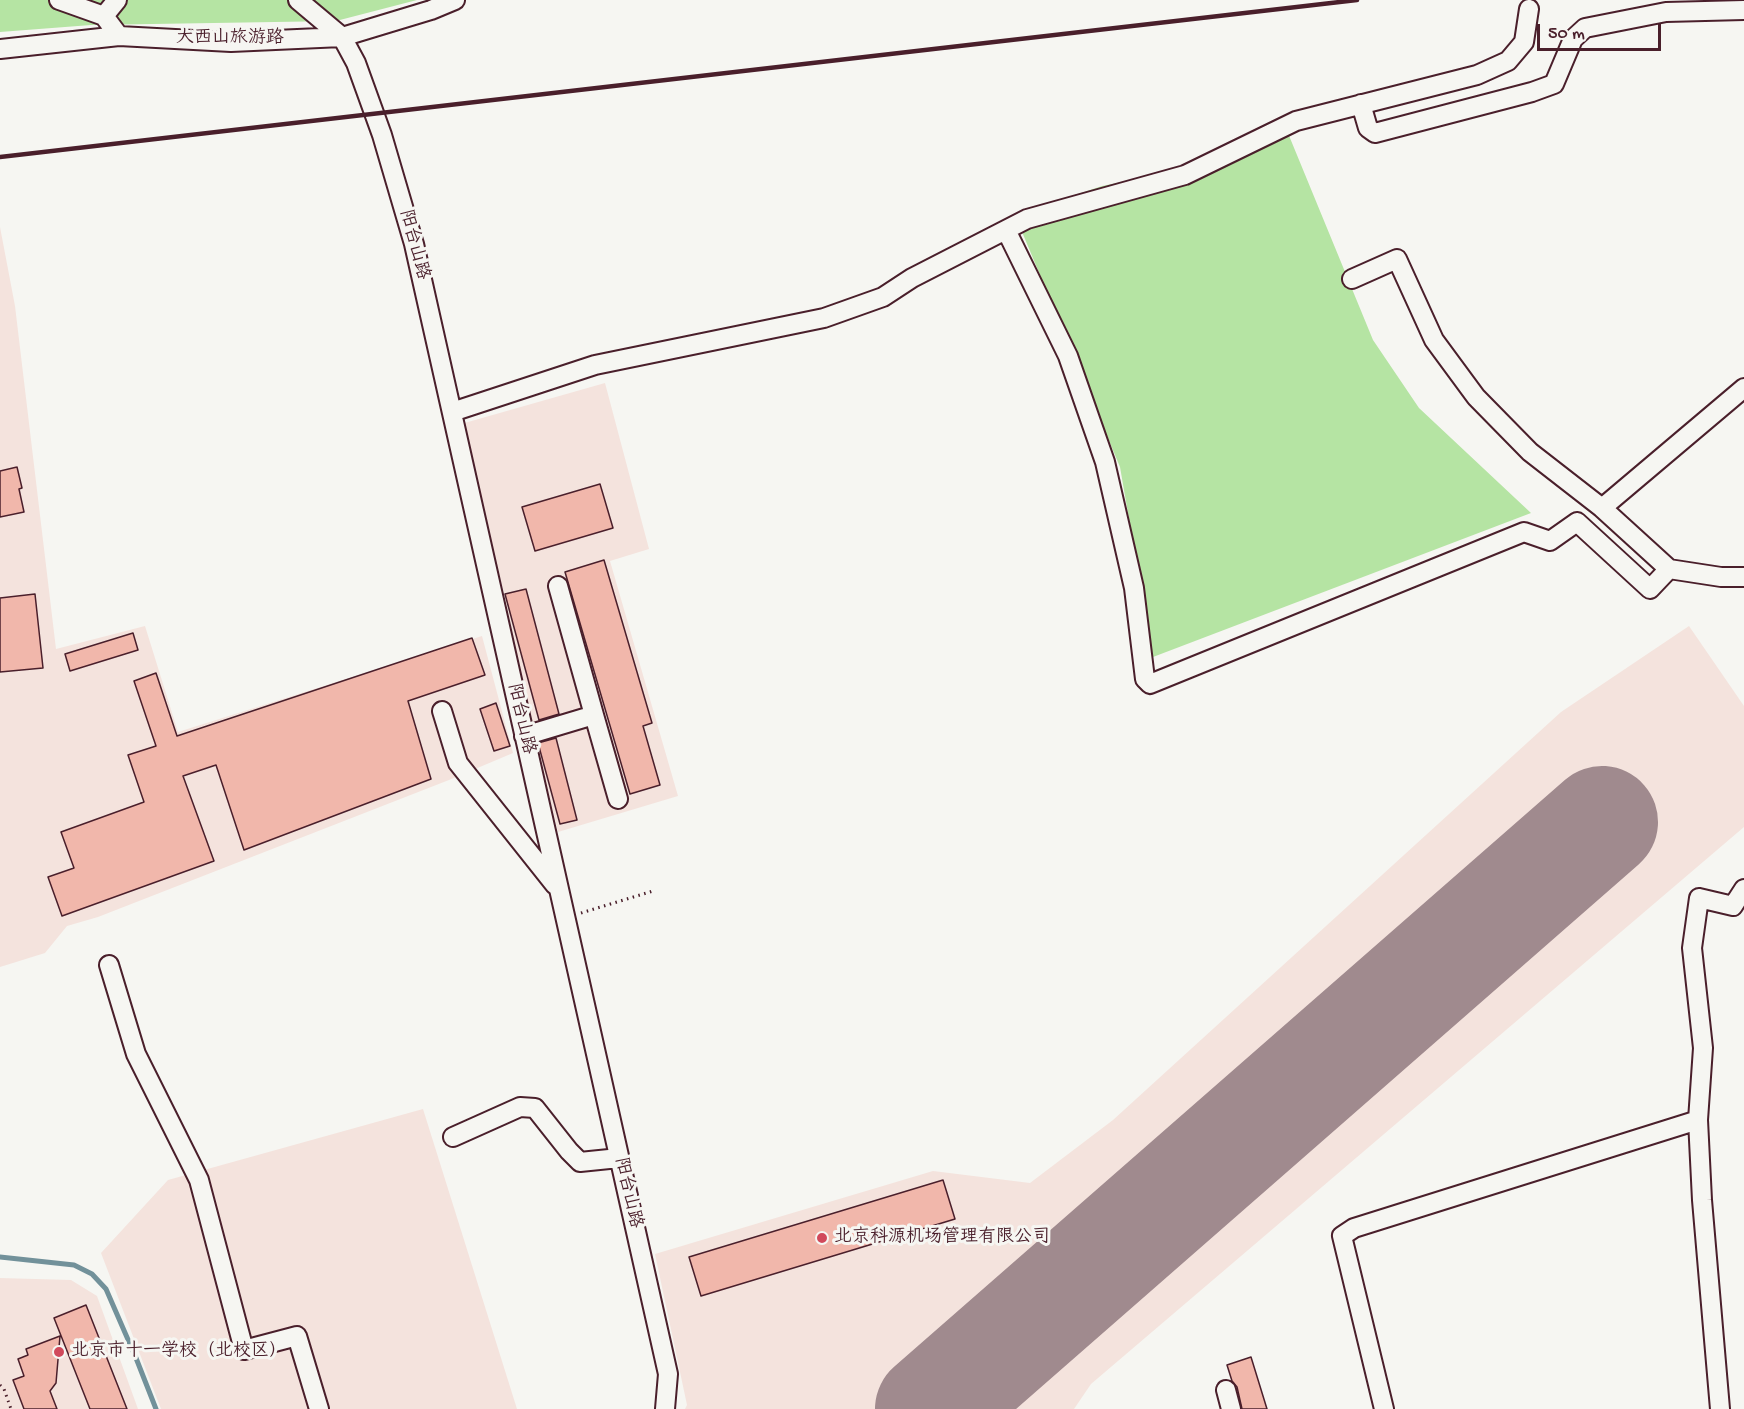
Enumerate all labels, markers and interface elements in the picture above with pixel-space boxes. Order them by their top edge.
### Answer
scale bar [1540,12,1664,50]
text: 50 m [1548,24,1585,45]
street label: 大西山旅游路 [176,28,284,50]
street label: 阳台山路 [393,207,433,283]
street label: 阳台山路 [501,681,539,757]
street label: 阳台山路 [608,1155,646,1231]
place label: 北京科源机场管理有限公司 [834,1227,1050,1249]
marker: 北京科源机场管理有限公司 [815,1231,829,1245]
place label: 北京市十一学校（北校区） [71,1341,287,1363]
marker: 北京市十一学校（北校区） [52,1345,66,1359]

